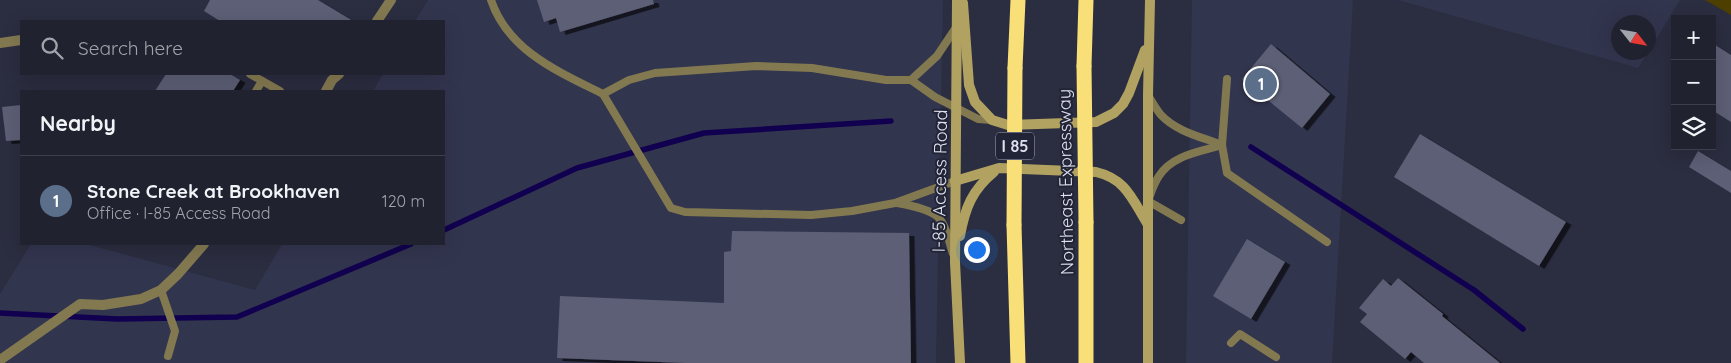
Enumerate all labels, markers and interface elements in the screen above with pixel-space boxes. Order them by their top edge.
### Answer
north arrow [1611,15,1656,60]
map controls [1671,15,1716,150]
button: + [1671,15,1716,60]
search box [20,20,445,75]
icon: search [38,34,66,62]
text: Search here [78,36,183,60]
button: − [1671,60,1716,105]
pin: 1 [1245,65,1277,103]
street label: Northeast Expressway [1052,89,1079,275]
button: layers [1671,105,1716,150]
street label: I-85 Access Road [927,109,952,253]
text: Nearby [40,110,116,136]
road number: I 85 [996,132,1034,160]
text: Stone Creek at Brookhaven [87,179,340,203]
text: 1 [53,191,59,211]
text: 120 m [382,191,425,211]
text: Office · I-85 Access Road [87,203,270,223]
your location [964,237,990,263]

